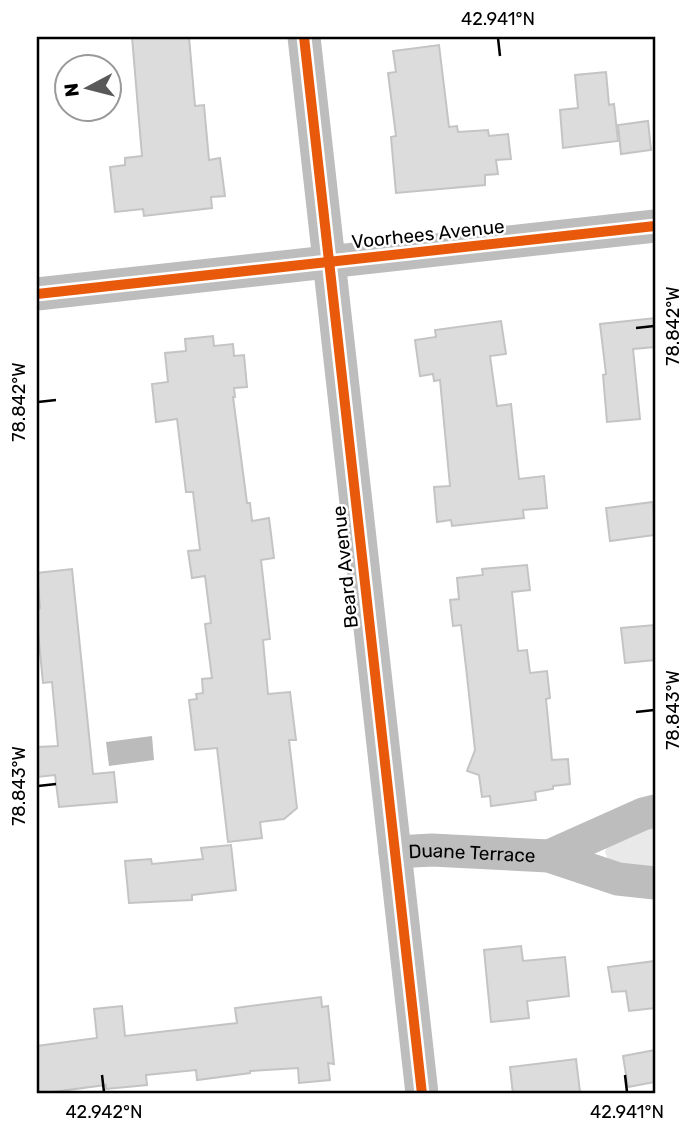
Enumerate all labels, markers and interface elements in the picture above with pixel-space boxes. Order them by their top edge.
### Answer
text: 42.941°N [461,8,535,30]
north arrow [52,52,122,122]
text: N [59,82,84,98]
street label: Voorhees Avenue [350,215,506,253]
text: 78.842°W [662,286,684,366]
text: 78.842°W [8,362,30,442]
street label: Beard Avenue [327,505,363,629]
text: 78.843°W [662,670,684,750]
text: 78.843°W [8,746,30,826]
street label: Duane Terrace [408,838,536,867]
text: 42.942°N [65,1101,143,1123]
text: 42.941°N [590,1101,664,1123]

